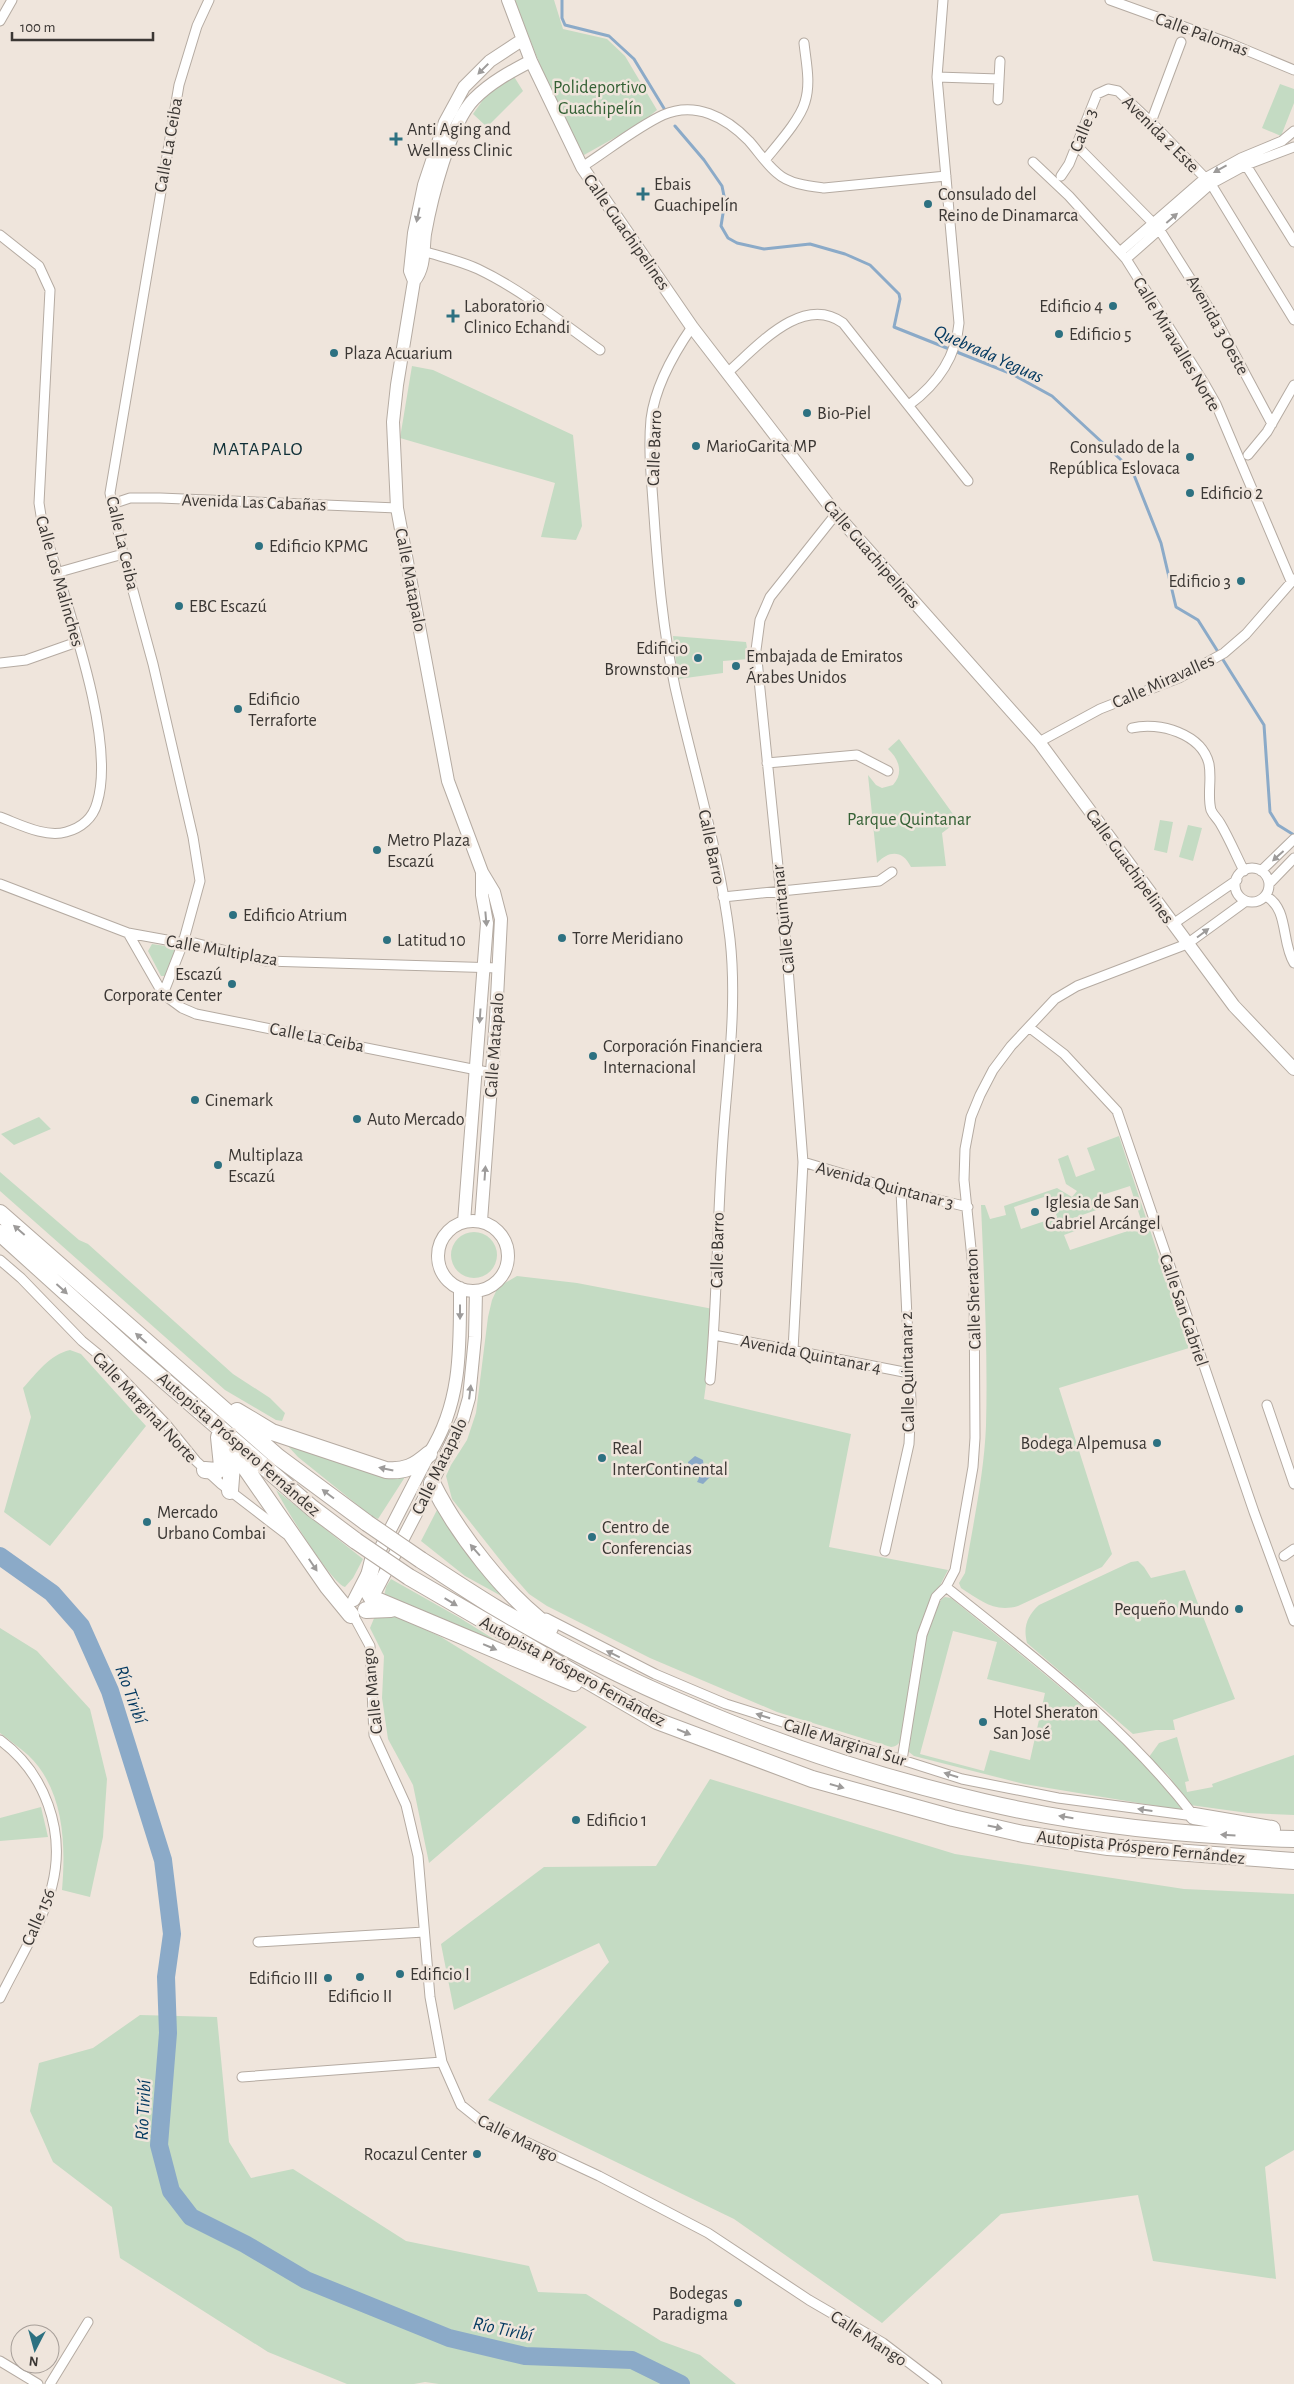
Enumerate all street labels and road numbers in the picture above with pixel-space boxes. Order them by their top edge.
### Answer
street label: Calle Palomas [1153,10,1251,60]
street label: Avenida 2 Este [1118,93,1202,177]
street label: Calle La Ceiba [152,96,186,194]
street label: Calle 3 [1067,106,1101,155]
street label: Calle Guachipelines [580,171,673,294]
street label: Avenida 3 Oeste [1182,273,1252,378]
street label: Calle Miravalles Norte [1129,274,1223,415]
street label: Calle Barro [645,410,665,486]
street label: Avenida Las Cabañas [181,491,327,515]
street label: Calle La Ceiba [102,495,142,592]
street label: Calle Guachipelines [820,497,923,612]
street label: Calle Los Malinches [32,514,86,649]
street label: Calle Matapalo [391,527,429,634]
street label: Calle Miravalles [1110,651,1217,712]
street label: Calle Guachipelines [1082,806,1177,927]
street label: Calle Barro [694,808,728,886]
street label: Calle Quintanar [769,863,799,974]
street label: Calle Multiplaza [165,932,279,970]
street label: Calle Matapalo [482,992,508,1098]
street label: Calle La Ceiba [268,1020,366,1056]
street label: Avenida Quintanar 3 [814,1159,956,1213]
street label: Calle Barro [708,1212,728,1288]
street label: Calle Sheraton [963,1248,985,1350]
street label: Calle San Gabriel [1155,1252,1211,1369]
street label: Calle Quintanar 2 [898,1312,918,1432]
street label: Avenida Quintanar 4 [739,1332,883,1378]
street label: Calle Marginal Norte [89,1349,200,1467]
street label: Autopista Próspero Fernández [153,1369,323,1520]
street label: Calle Matapalo [409,1415,471,1518]
street label: Autopista Próspero Fernández [477,1613,668,1730]
street label: Calle Mango [359,1647,386,1735]
street label: Calle Marginal Sur [781,1716,908,1770]
street label: Autopista Próspero Fernández [1036,1828,1246,1868]
street label: Calle 156 [19,1886,59,1949]
street label: Calle Mango [475,2112,561,2166]
street label: Calle Mango [827,2308,910,2370]

